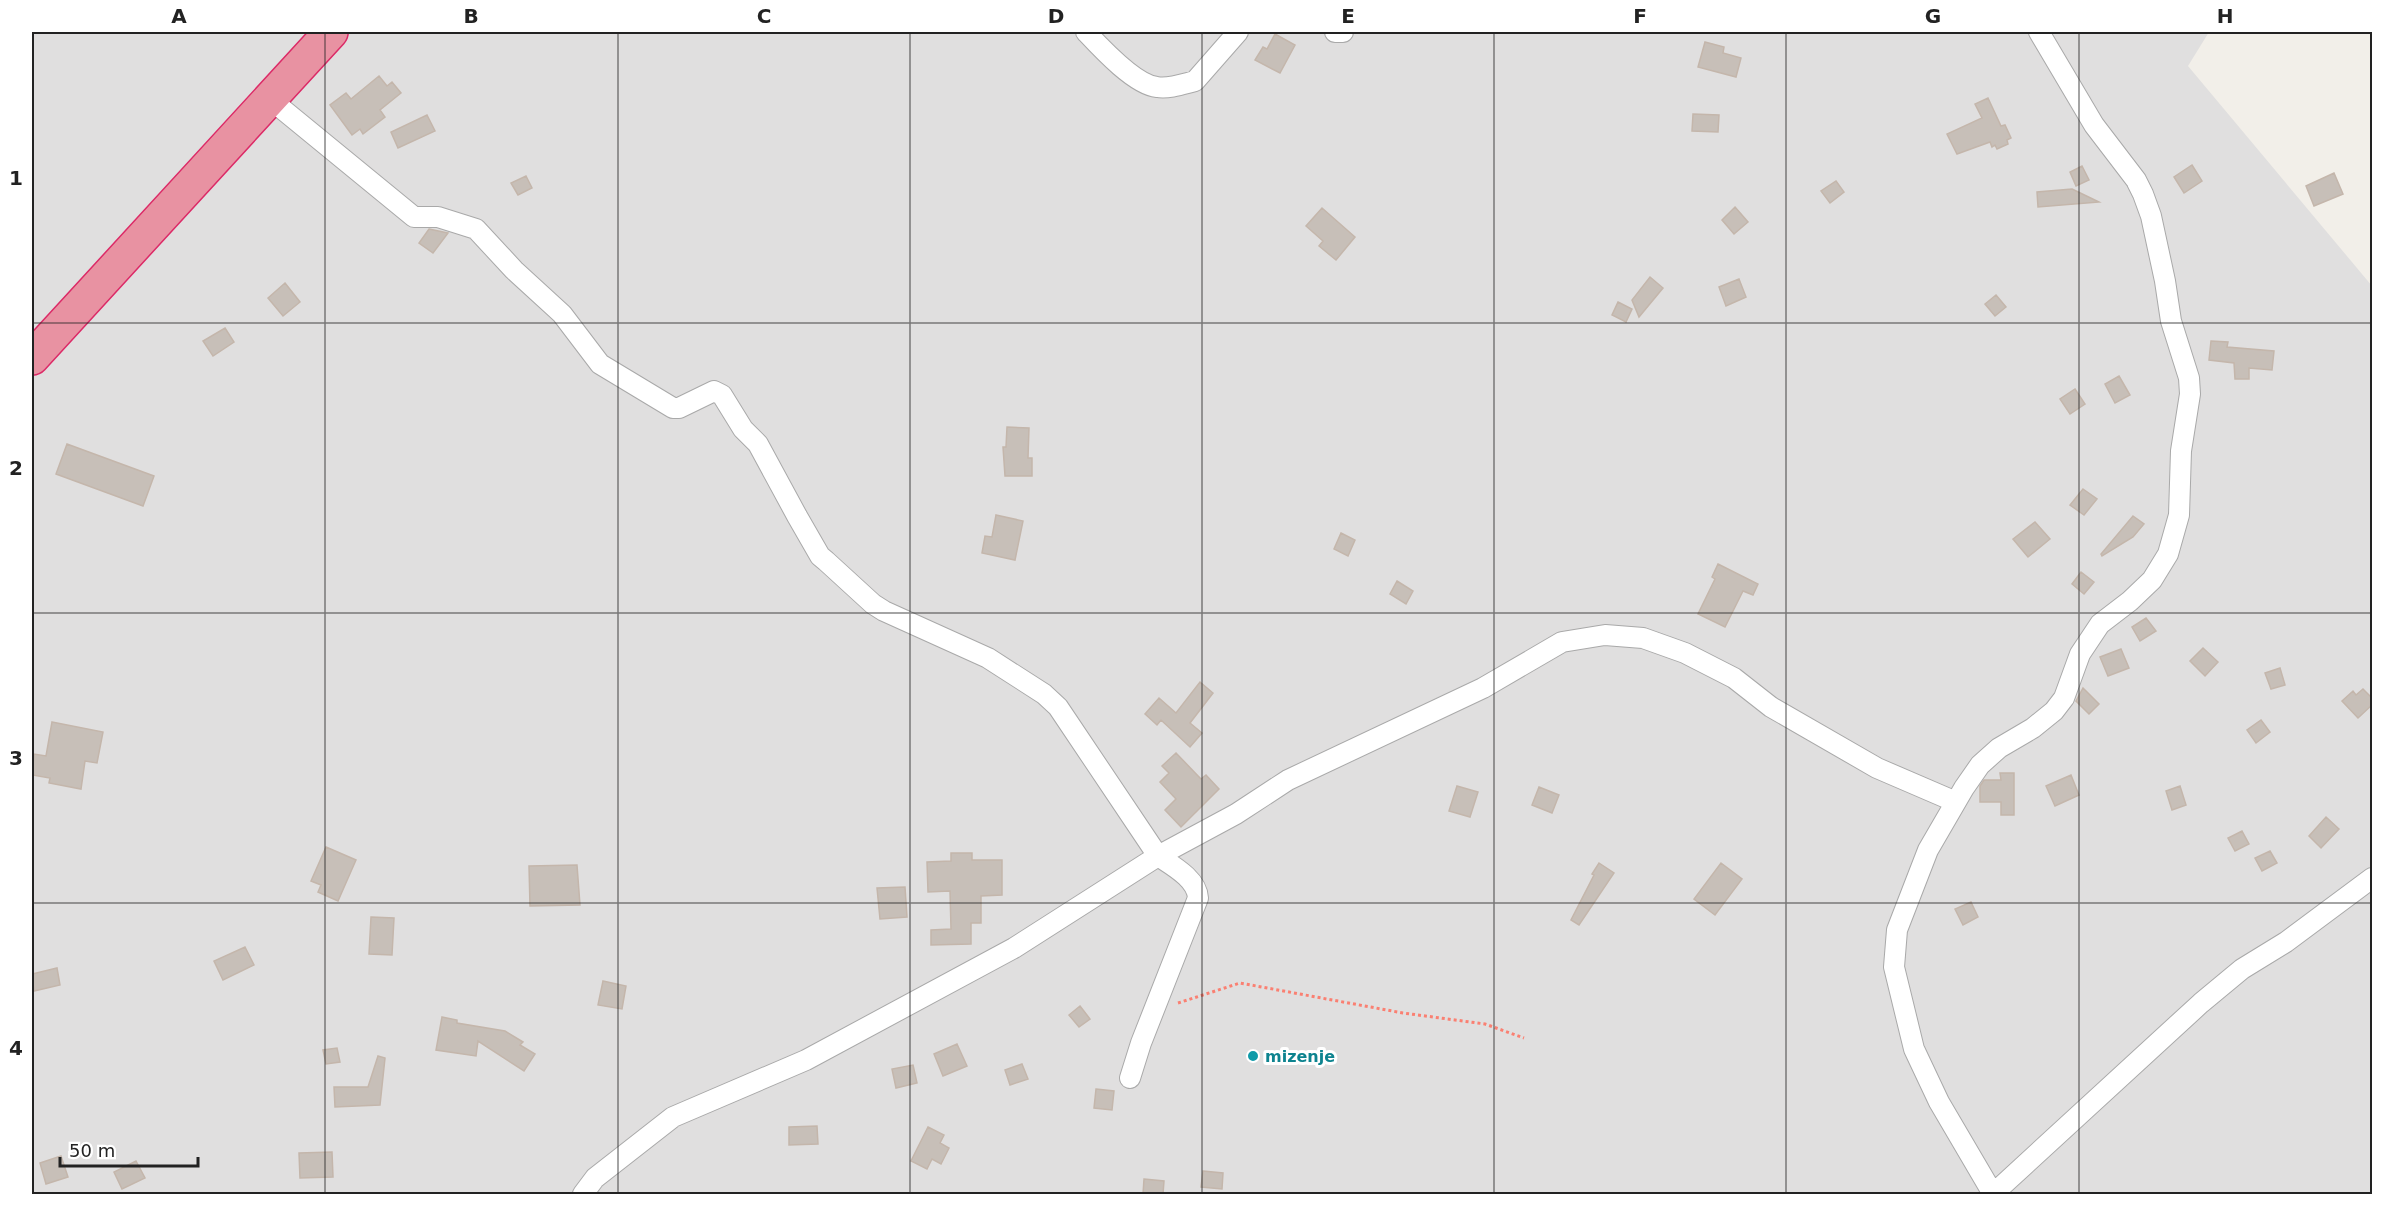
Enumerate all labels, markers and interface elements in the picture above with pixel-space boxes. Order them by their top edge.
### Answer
text: A [171,4,187,28]
text: B [463,4,479,28]
text: C [757,4,771,28]
text: D [1048,4,1064,28]
text: E [1341,4,1355,28]
text: F [1633,4,1647,28]
text: G [1925,4,1941,28]
text: H [2217,4,2233,28]
text: 1 [9,166,23,190]
text: 2 [9,456,23,480]
text: 3 [9,746,23,770]
text: 4 [9,1036,23,1060]
place label: mizenje [1265,1047,1335,1066]
marker: mizenje [1246,1049,1260,1063]
scale bar [60,1130,198,1168]
text: 50 m [69,1140,115,1161]

